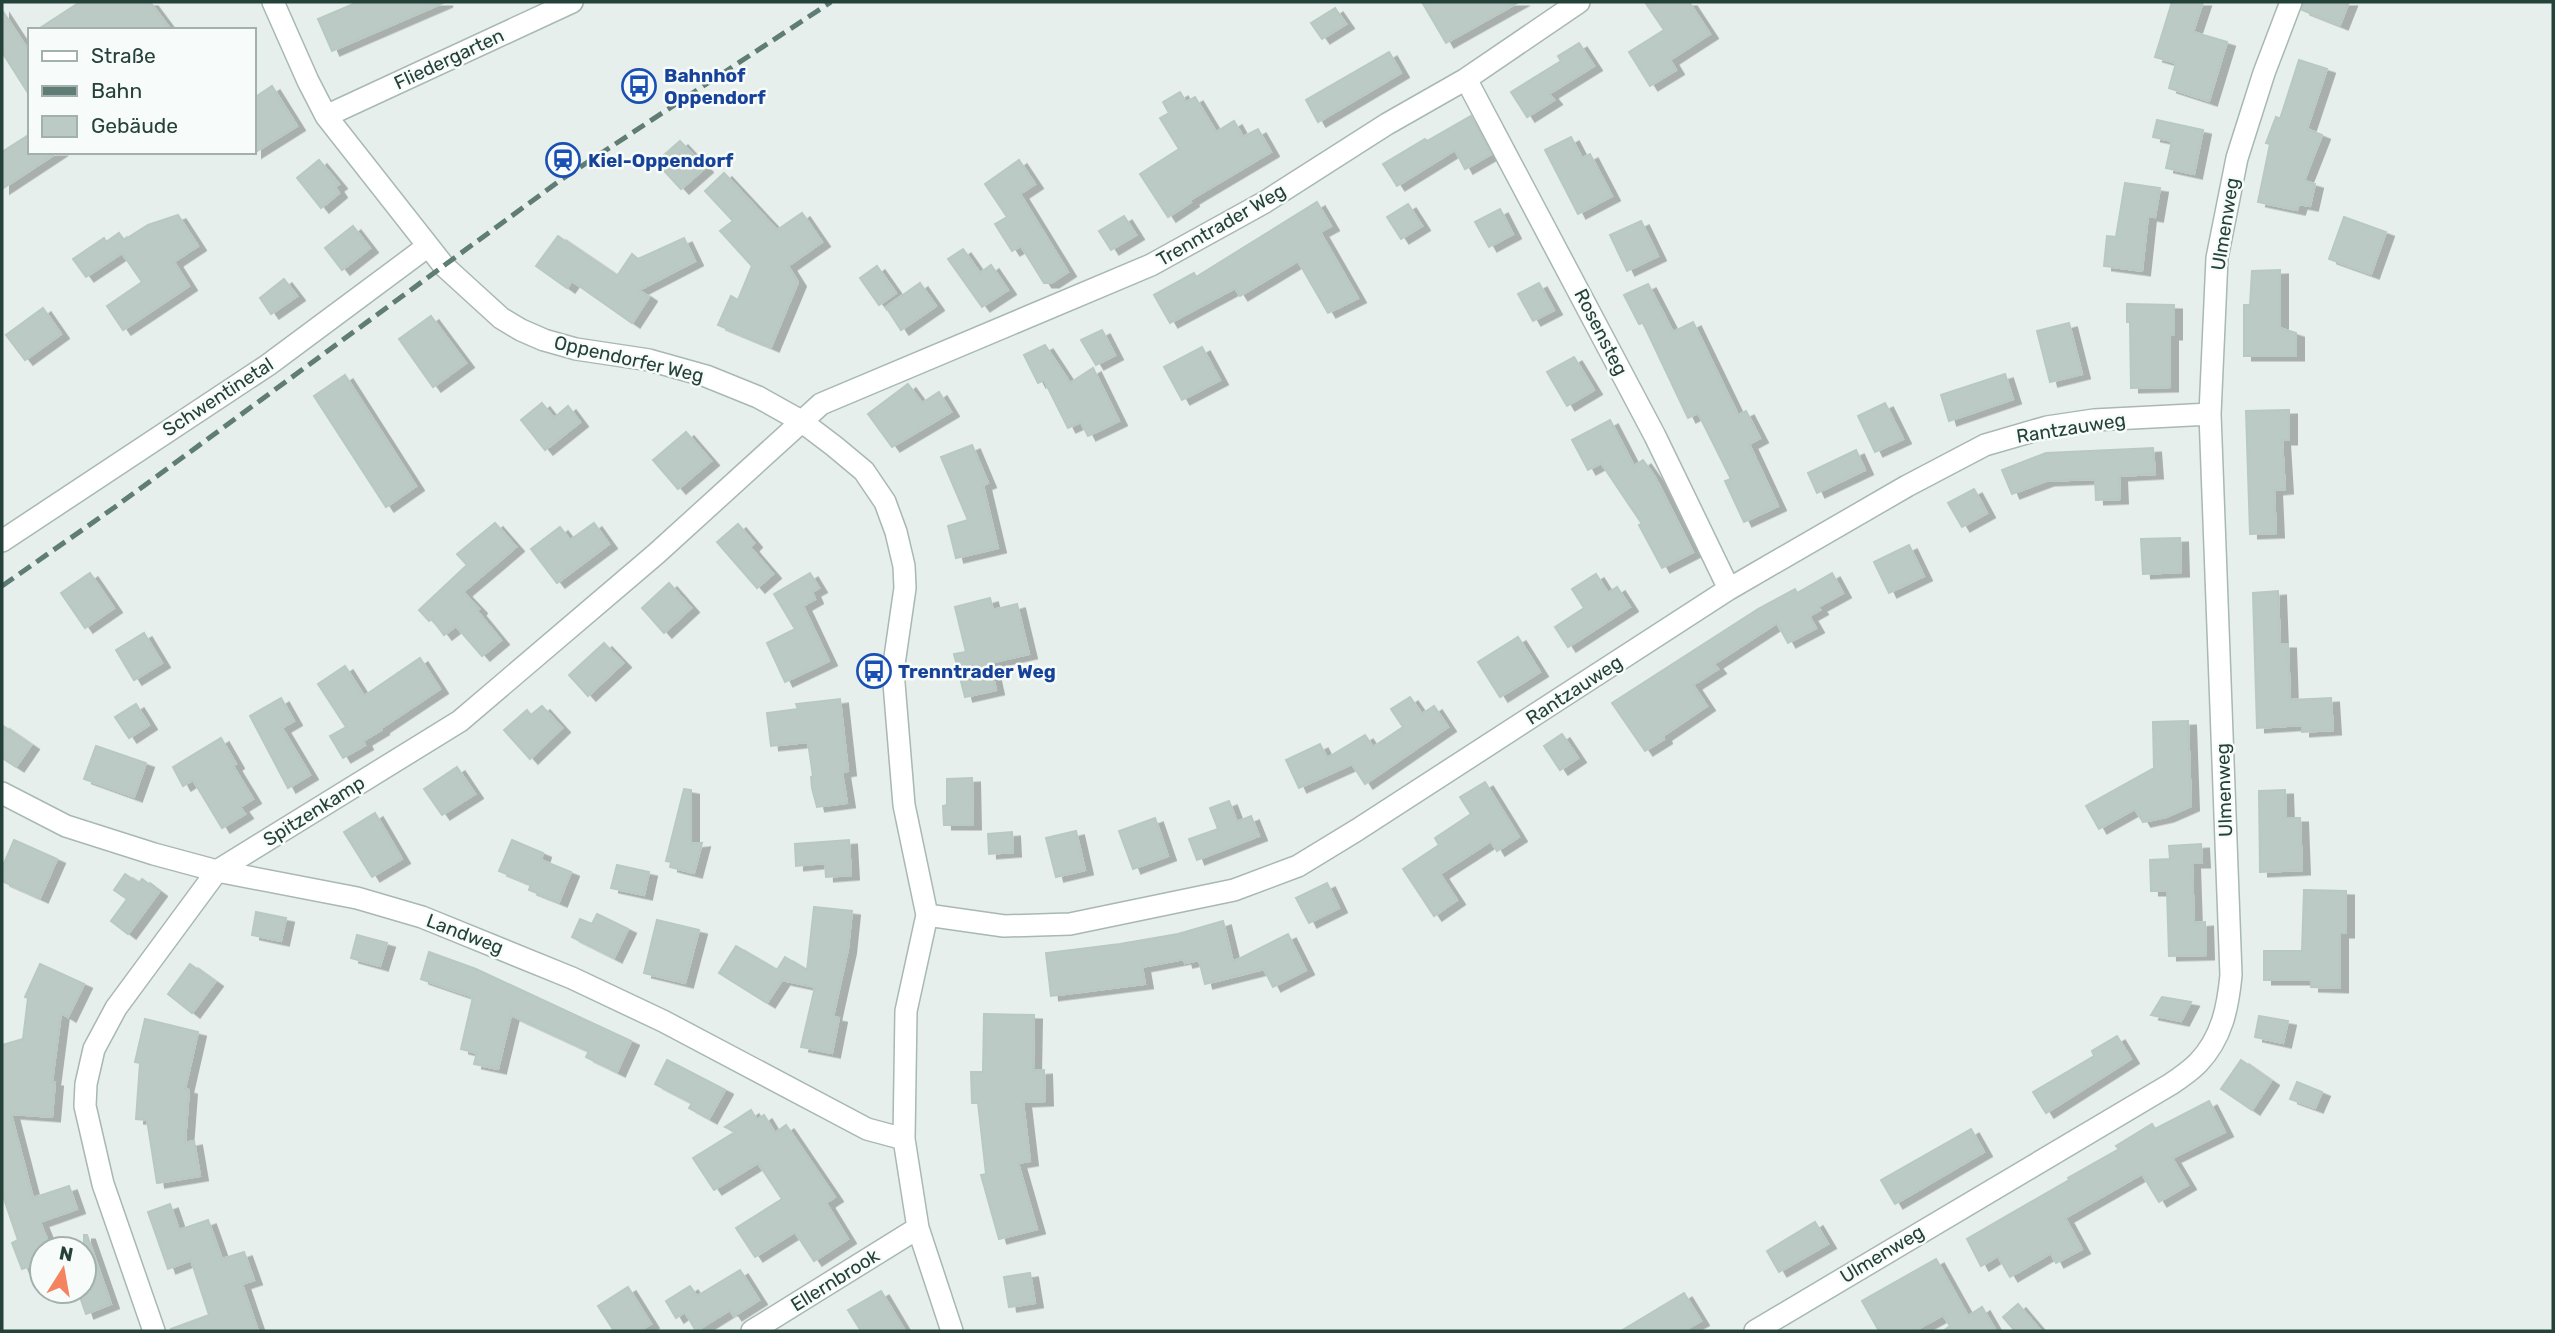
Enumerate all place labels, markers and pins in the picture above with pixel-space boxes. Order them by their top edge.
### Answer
place label: Bahnhof Oppendorf [664,64,766,109]
bus stop icon: Bahnhof Oppendorf [620,67,658,105]
station icon: Kiel-Oppendorf [544,141,582,179]
place label: Kiel-Oppendorf [588,149,734,172]
bus stop icon: Trenntrader Weg [855,652,893,690]
place label: Trenntrader Weg [898,660,1056,683]

